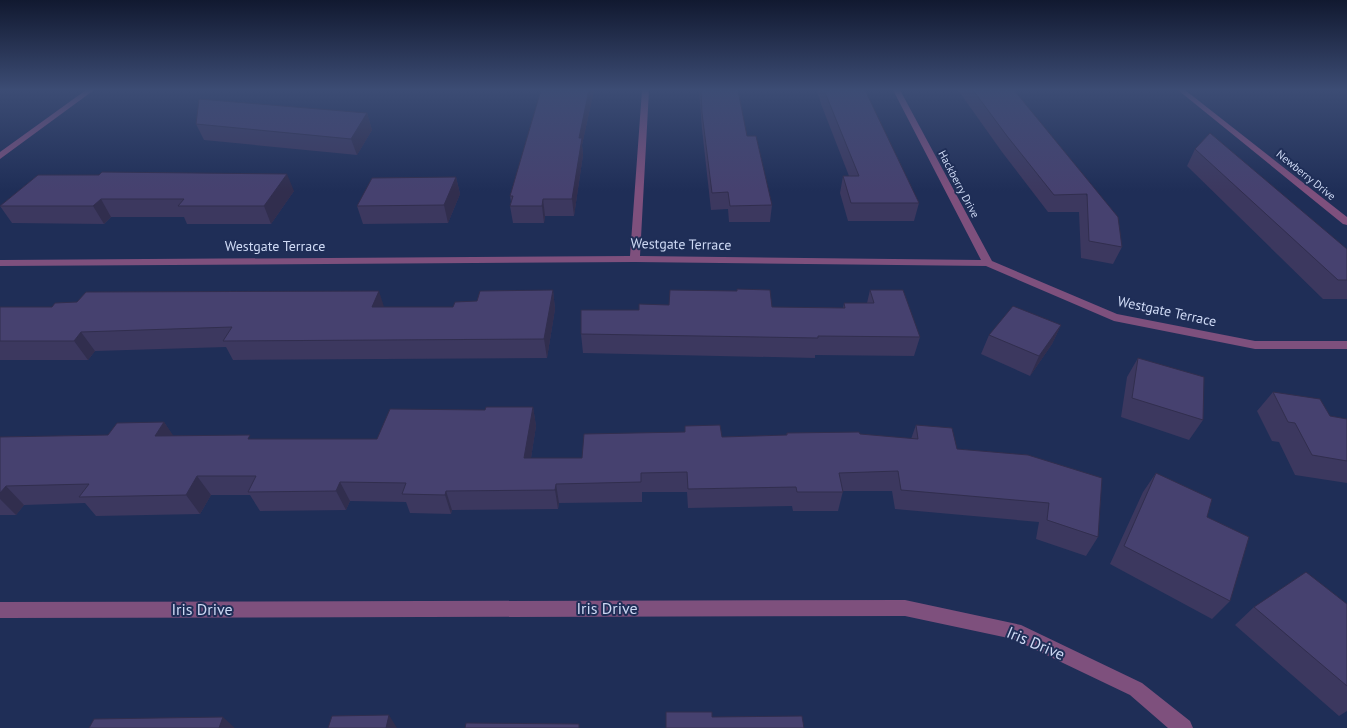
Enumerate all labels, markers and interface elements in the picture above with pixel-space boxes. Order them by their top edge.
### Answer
street label: Newberry Drive [1274,147,1339,203]
street label: Hackberry Drive [935,148,983,220]
street label: Westgate Terrace [630,234,732,254]
street label: Westgate Terrace [225,237,325,255]
street label: Westgate Terrace [1116,292,1218,330]
street label: Iris Drive [576,598,638,618]
street label: Iris Drive [171,599,233,619]
street label: Iris Drive [1004,622,1068,664]

